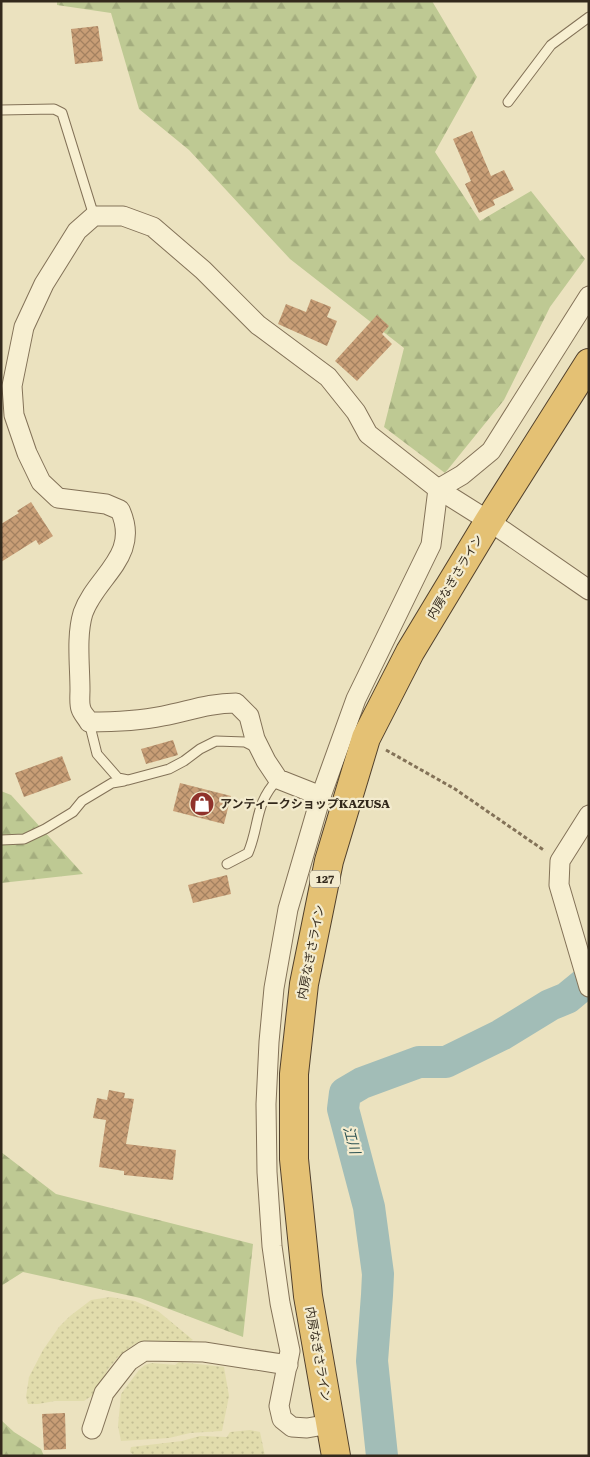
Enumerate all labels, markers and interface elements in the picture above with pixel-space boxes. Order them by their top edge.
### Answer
street label: 内房なぎさライン [424,532,486,622]
shop icon: アンティークショップKAZUSA [189,791,215,817]
place label: アンティークショップKAZUSA [220,797,390,811]
road number: 127 [310,871,340,888]
street label: 内房なぎさライン [295,904,327,1000]
water label: 江川 [341,1124,364,1158]
street label: 内房なぎさライン [303,1306,333,1402]

